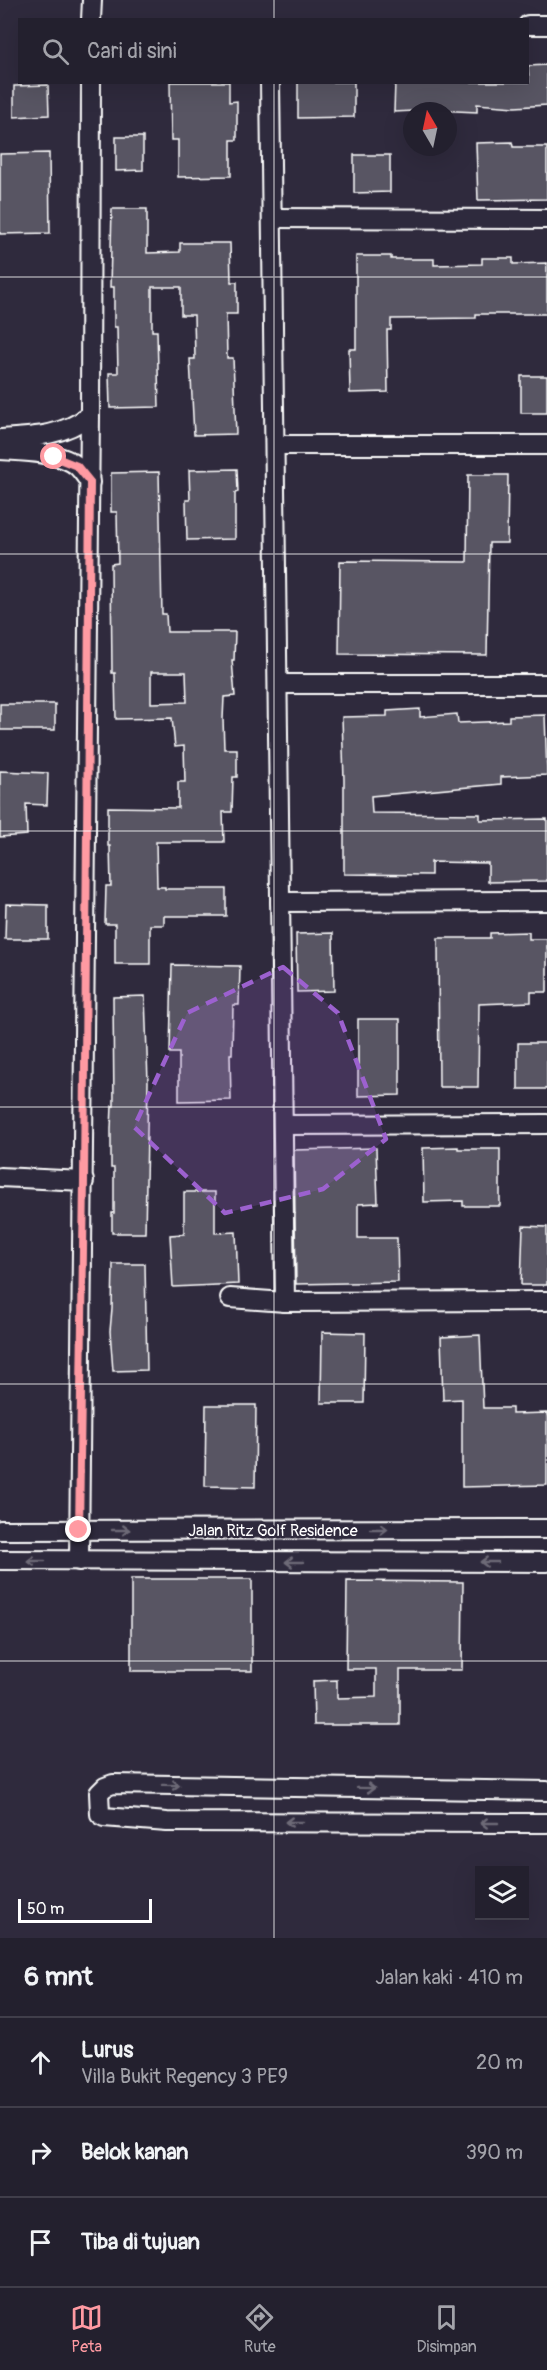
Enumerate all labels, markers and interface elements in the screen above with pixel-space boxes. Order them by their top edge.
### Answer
search box [18,18,529,84]
icon: search [39,35,72,68]
text: Cari di sini [87,37,177,65]
north arrow [403,102,457,156]
route start [40,443,66,469]
route end [65,1516,91,1542]
street label: Jalan Ritz Golf Residence [188,1521,358,1541]
one-way arrow [369,1523,389,1535]
one-way arrow [111,1524,131,1536]
one-way arrow [26,1555,46,1567]
one-way arrow [284,1556,304,1568]
one-way arrow [479,1556,499,1568]
one-way arrow [161,1779,181,1791]
one-way arrow [356,1782,376,1794]
one-way arrow [284,1816,304,1828]
one-way arrow [479,1817,499,1829]
map controls [475,1866,529,1920]
button: layers [475,1866,529,1920]
scale bar [18,1896,152,1924]
text: 50 m [27,1899,64,1919]
text: 6 mnt [24,1961,93,1993]
text: Jalan kaki · 410 m [375,1965,523,1990]
text: Lurus [81,2036,133,2064]
icon: ahead [24,2046,57,2079]
text: 20 m [476,2050,523,2075]
text: Villa Bukit Regency 3 PE9 [81,2064,288,2089]
icon: right [24,2136,57,2169]
text: Belok kanan [81,2138,189,2166]
text: 390 m [466,2140,523,2165]
icon: arrive [24,2226,57,2259]
text: Tiba di tujuan [81,2228,200,2256]
tab: Peta [70,2301,103,2357]
tab: Rute [243,2301,276,2357]
tab: Disimpan [417,2301,477,2357]

